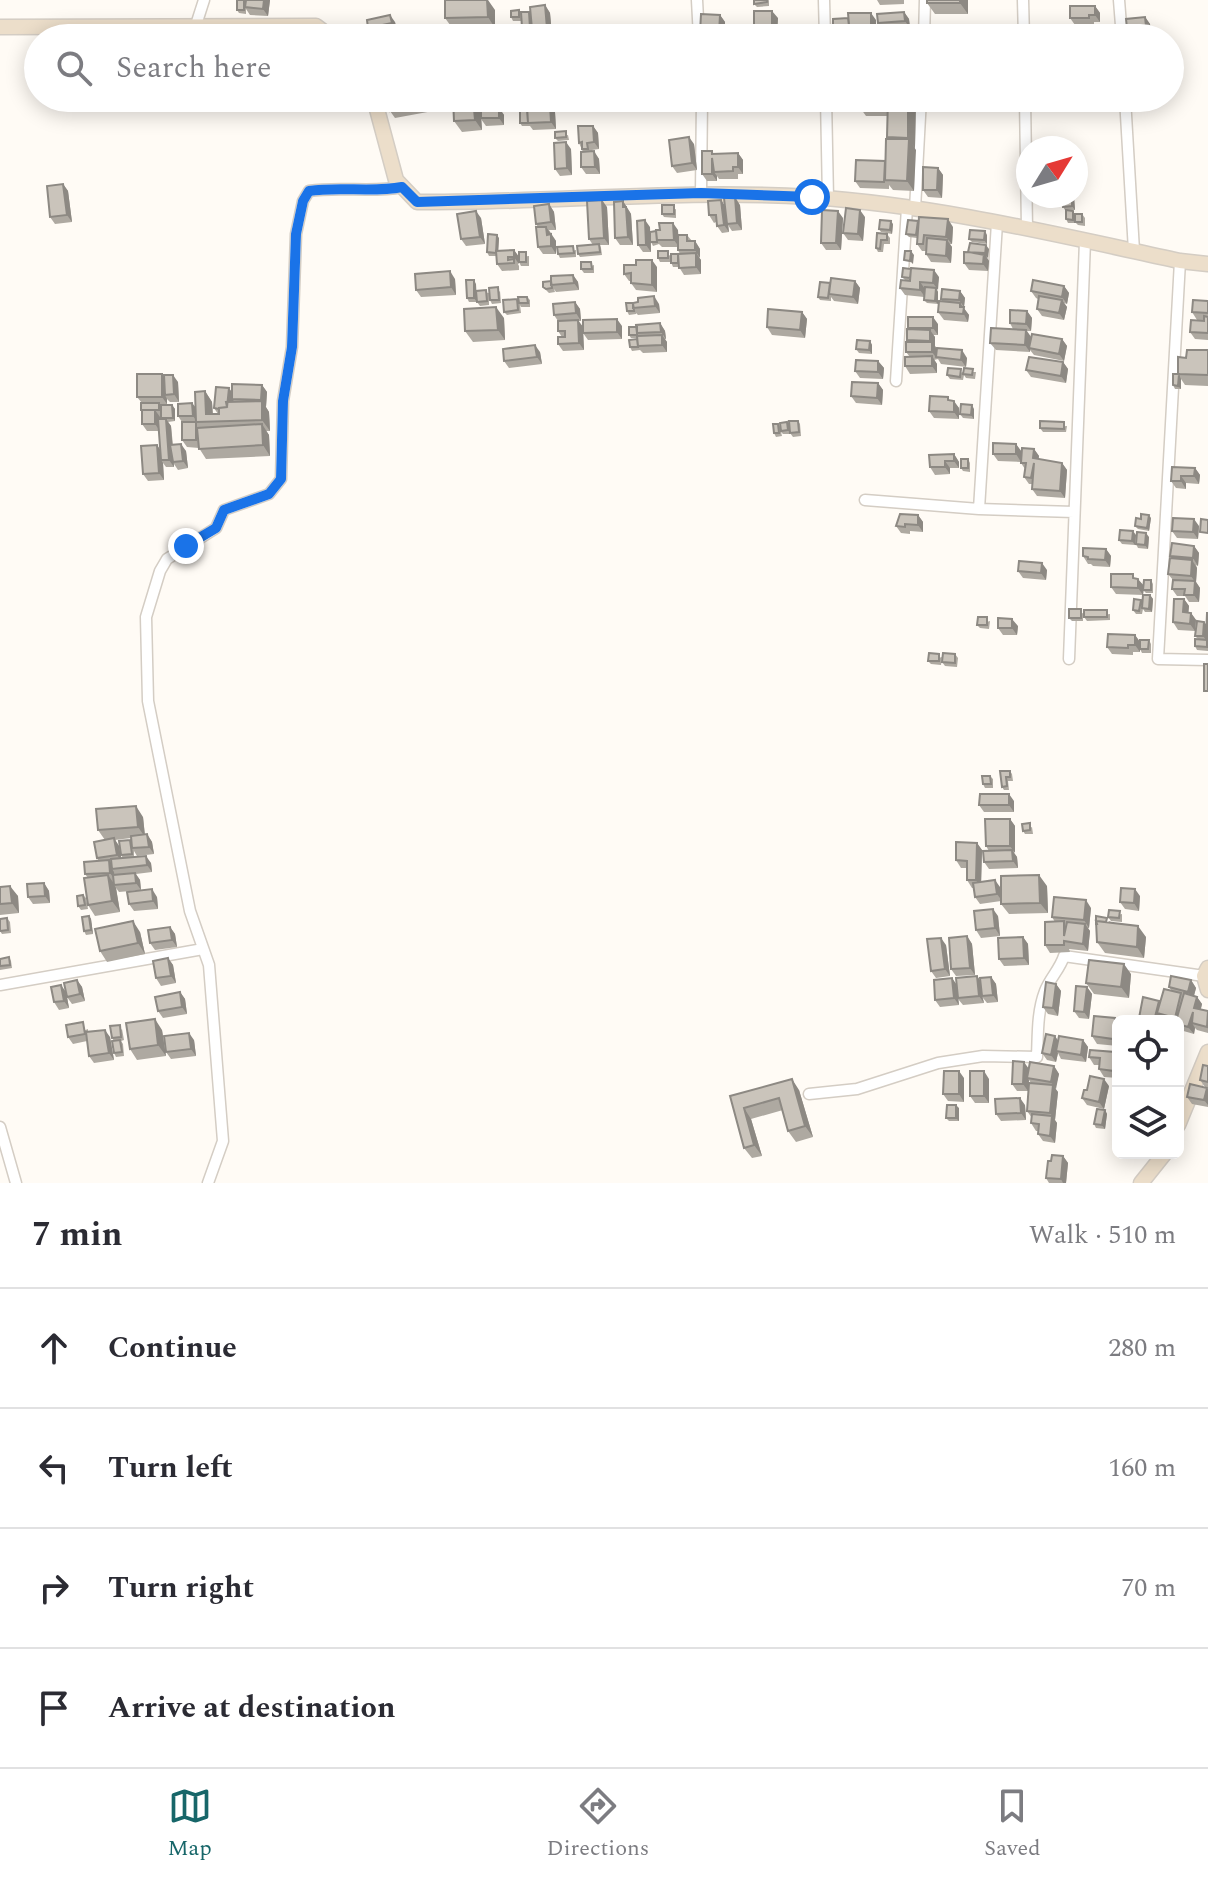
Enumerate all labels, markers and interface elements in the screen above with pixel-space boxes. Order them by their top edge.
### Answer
search box [24,24,1184,112]
text: Search here [116,45,272,91]
icon: search [52,46,96,90]
north arrow [1016,136,1088,208]
route start [794,179,830,215]
route end [168,528,204,564]
map controls [1112,1015,1184,1159]
button: locate [1112,1015,1184,1087]
button: layers [1112,1087,1184,1159]
text: 7 min [32,1209,122,1261]
text: Walk · 510 m [1029,1215,1176,1255]
text: Continue [108,1325,237,1371]
icon: ahead [32,1326,76,1370]
text: 280 m [1108,1328,1176,1368]
text: Turn left [108,1445,233,1491]
icon: left [32,1446,76,1490]
text: 160 m [1108,1448,1176,1488]
text: Turn right [108,1565,254,1611]
icon: right [32,1566,76,1610]
text: 70 m [1121,1568,1176,1608]
text: Arrive at destination [108,1685,395,1731]
icon: arrive [32,1686,76,1730]
tab: Map [167,1784,212,1865]
tab: Directions [547,1784,649,1865]
tab: Saved [984,1784,1041,1865]

